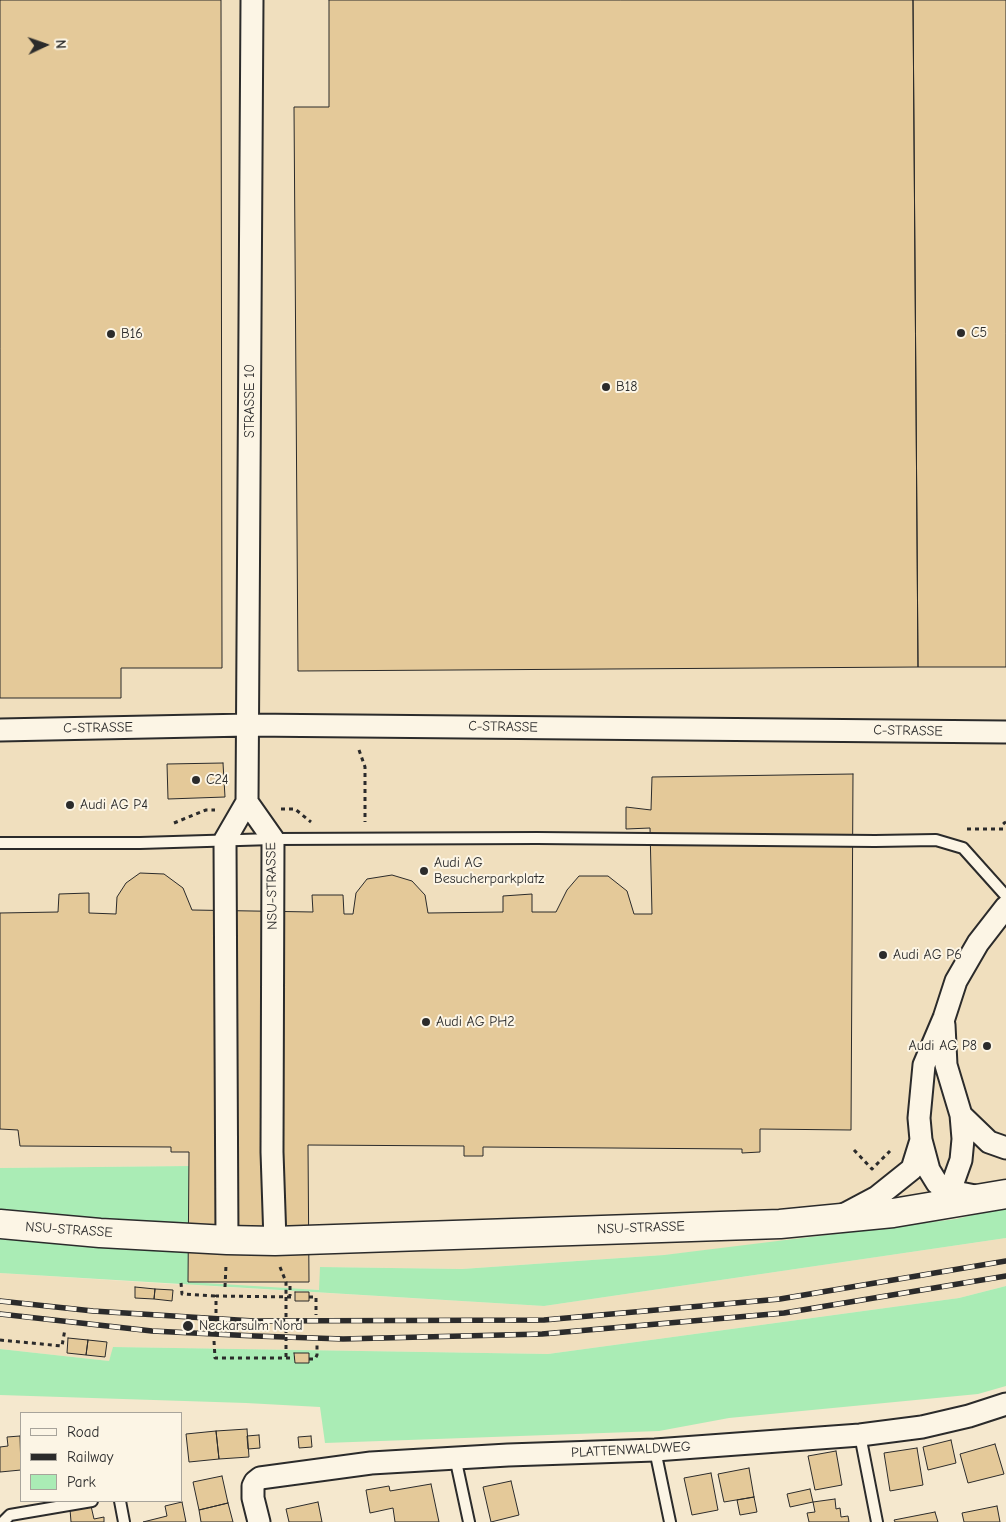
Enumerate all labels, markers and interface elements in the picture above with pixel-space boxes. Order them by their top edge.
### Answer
north arrow [20,20,70,70]
text: N [52,39,69,49]
place label: C5 [971,325,987,341]
place label: B16 [121,326,143,342]
marker: C5 [955,327,967,339]
marker: B16 [105,328,117,340]
street label: STRASSE 10 [242,364,258,438]
place label: B18 [616,379,637,395]
marker: B18 [600,381,612,393]
street label: C-STRASSE [468,718,538,736]
street label: C-STRASSE [63,719,133,737]
street label: C-STRASSE [873,722,943,740]
place label: C24 [206,772,229,788]
marker: C24 [190,774,202,786]
place label: Audi AG P4 [80,797,148,813]
marker: Audi AG P4 [64,799,76,811]
street label: NSU-STRASSE [263,842,281,930]
place label: Audi AG Besucherparkplatz [434,855,544,888]
marker: Audi AG Besucherparkplatz [418,865,430,877]
place label: Audi AG P6 [893,947,962,963]
marker: Audi AG P6 [877,949,889,961]
place label: Audi AG PH2 [436,1014,515,1030]
marker: Audi AG PH2 [420,1016,432,1028]
place label: Audi AG P8 [909,1038,977,1054]
marker: Audi AG P8 [981,1040,993,1052]
street label: NSU-STRASSE [597,1218,685,1238]
street label: NSU-STRASSE [25,1219,113,1241]
place label: Neckarsulm Nord [199,1318,303,1334]
marker: Neckarsulm Nord [181,1319,195,1333]
legend [20,1412,182,1502]
text: Road [67,1423,99,1441]
street label: PLATTENWALDWEG [571,1438,691,1462]
text: Railway [67,1448,113,1466]
text: Park [67,1473,96,1491]

